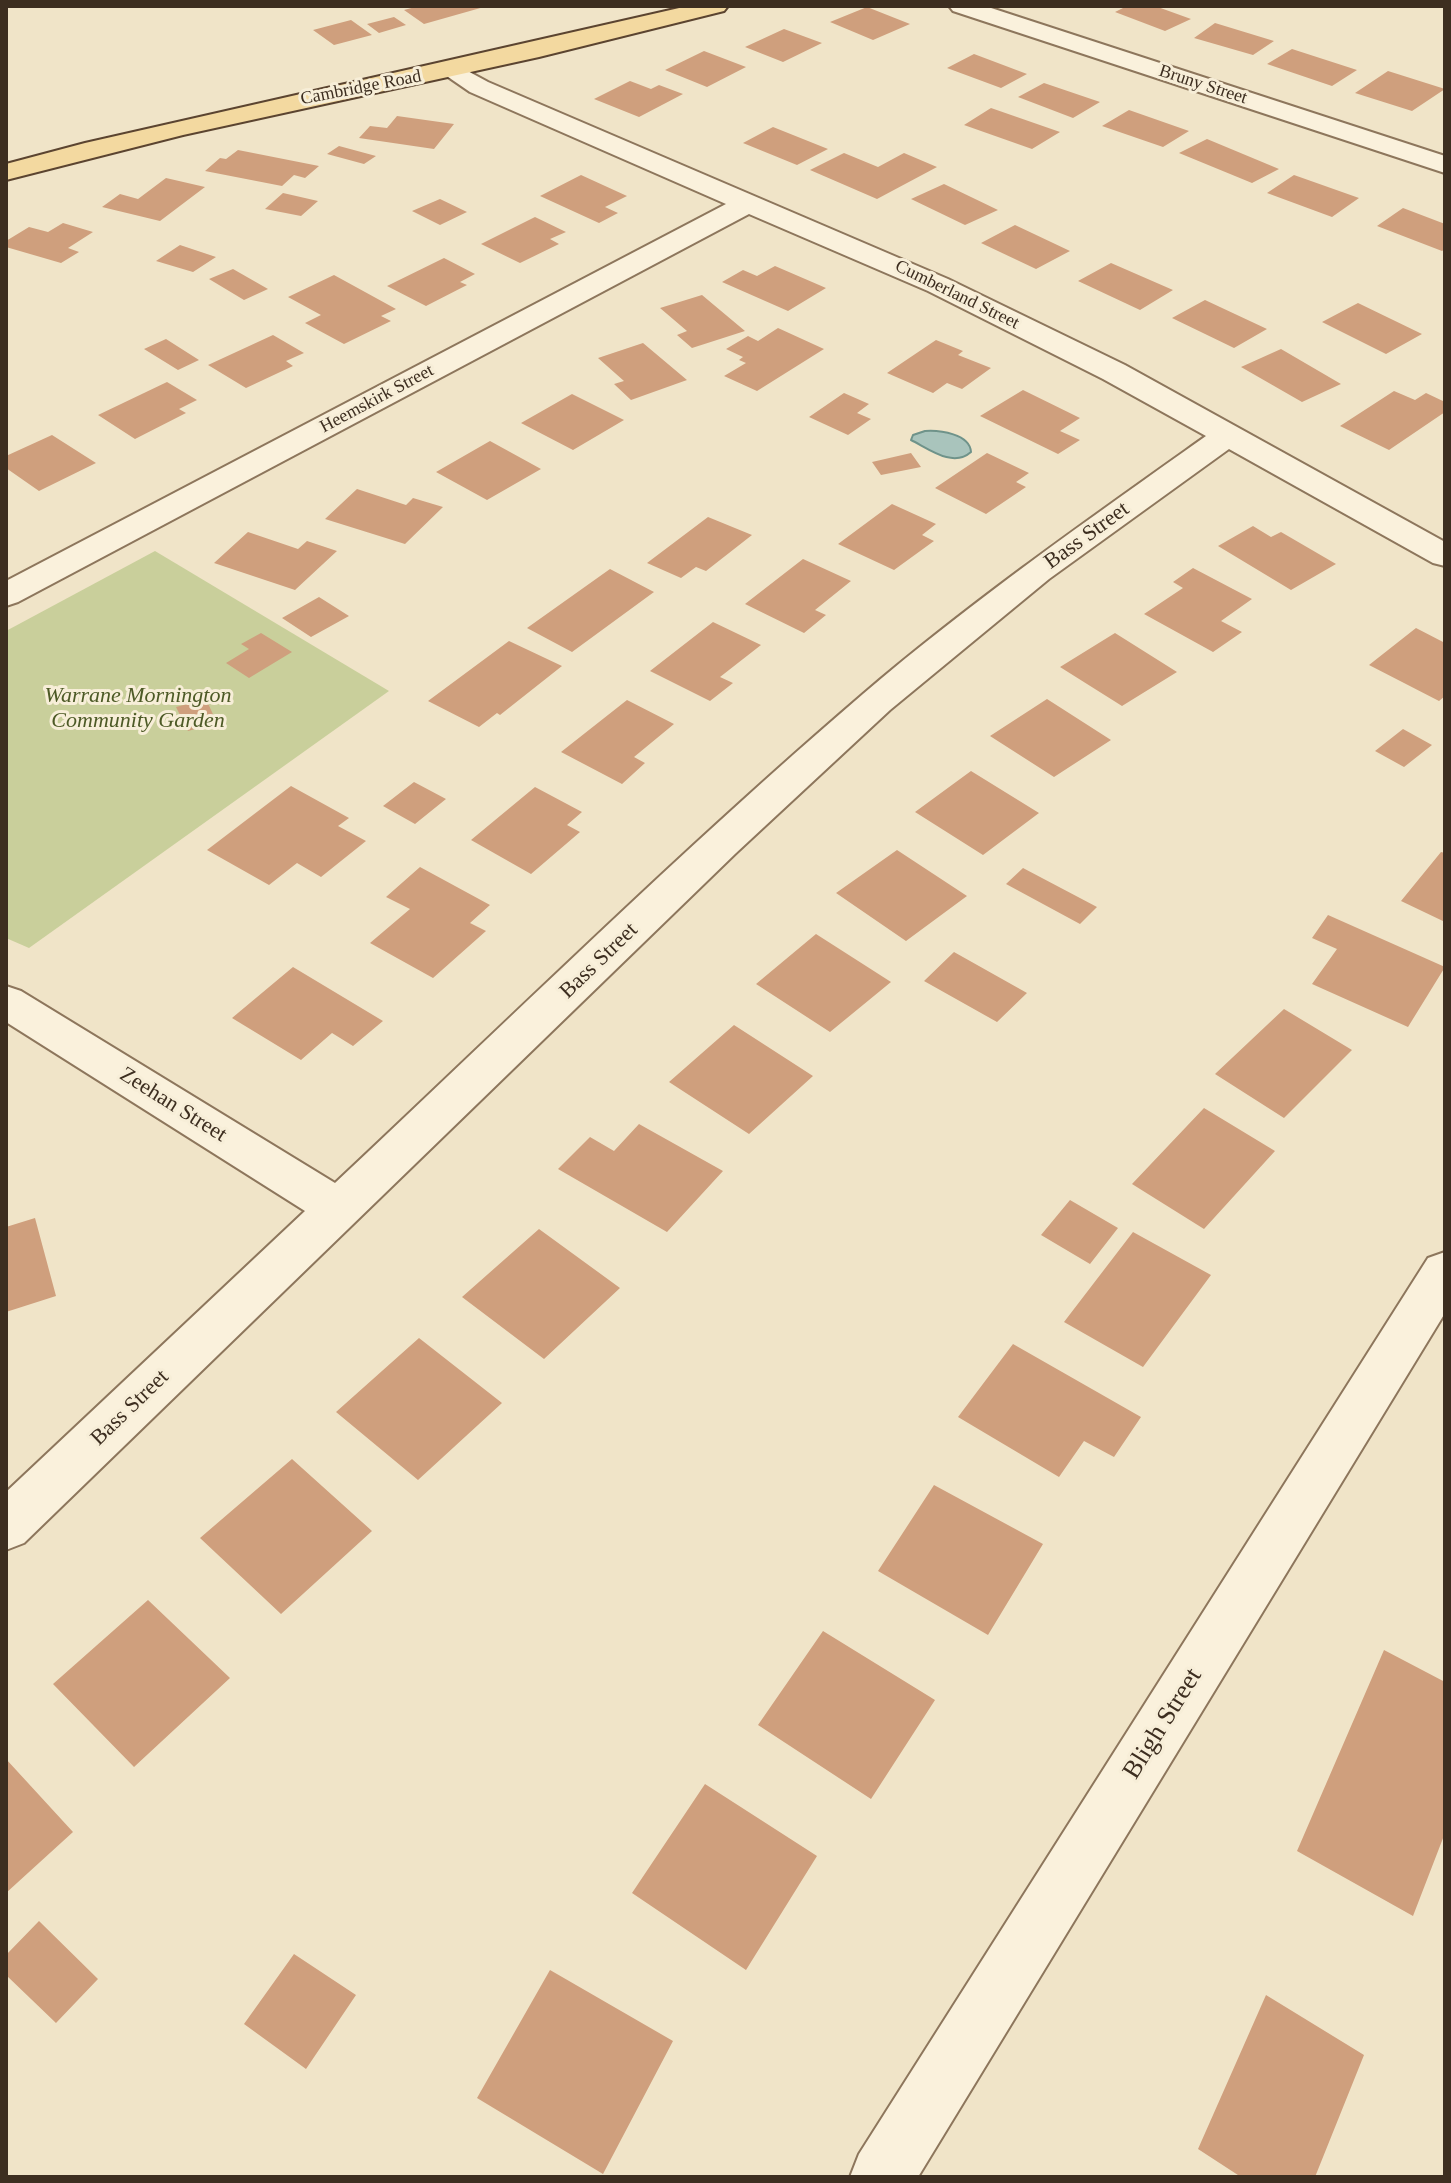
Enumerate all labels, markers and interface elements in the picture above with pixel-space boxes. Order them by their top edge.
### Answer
street label: Bruny Street [1156,61,1250,109]
street label: Cambridge Road [299,66,423,110]
street label: Cumberland Street [891,256,1023,334]
street label: Heemskirk Street [317,360,437,438]
street label: Bass Street [1039,496,1135,576]
park label: Warrane Mornington Community Garden [45,683,231,734]
street label: Bass Street [554,917,644,1005]
street label: Zeehan Street [114,1062,232,1148]
street label: Bass Street [85,1364,175,1452]
street label: Bligh Street [1117,1663,1209,1785]

